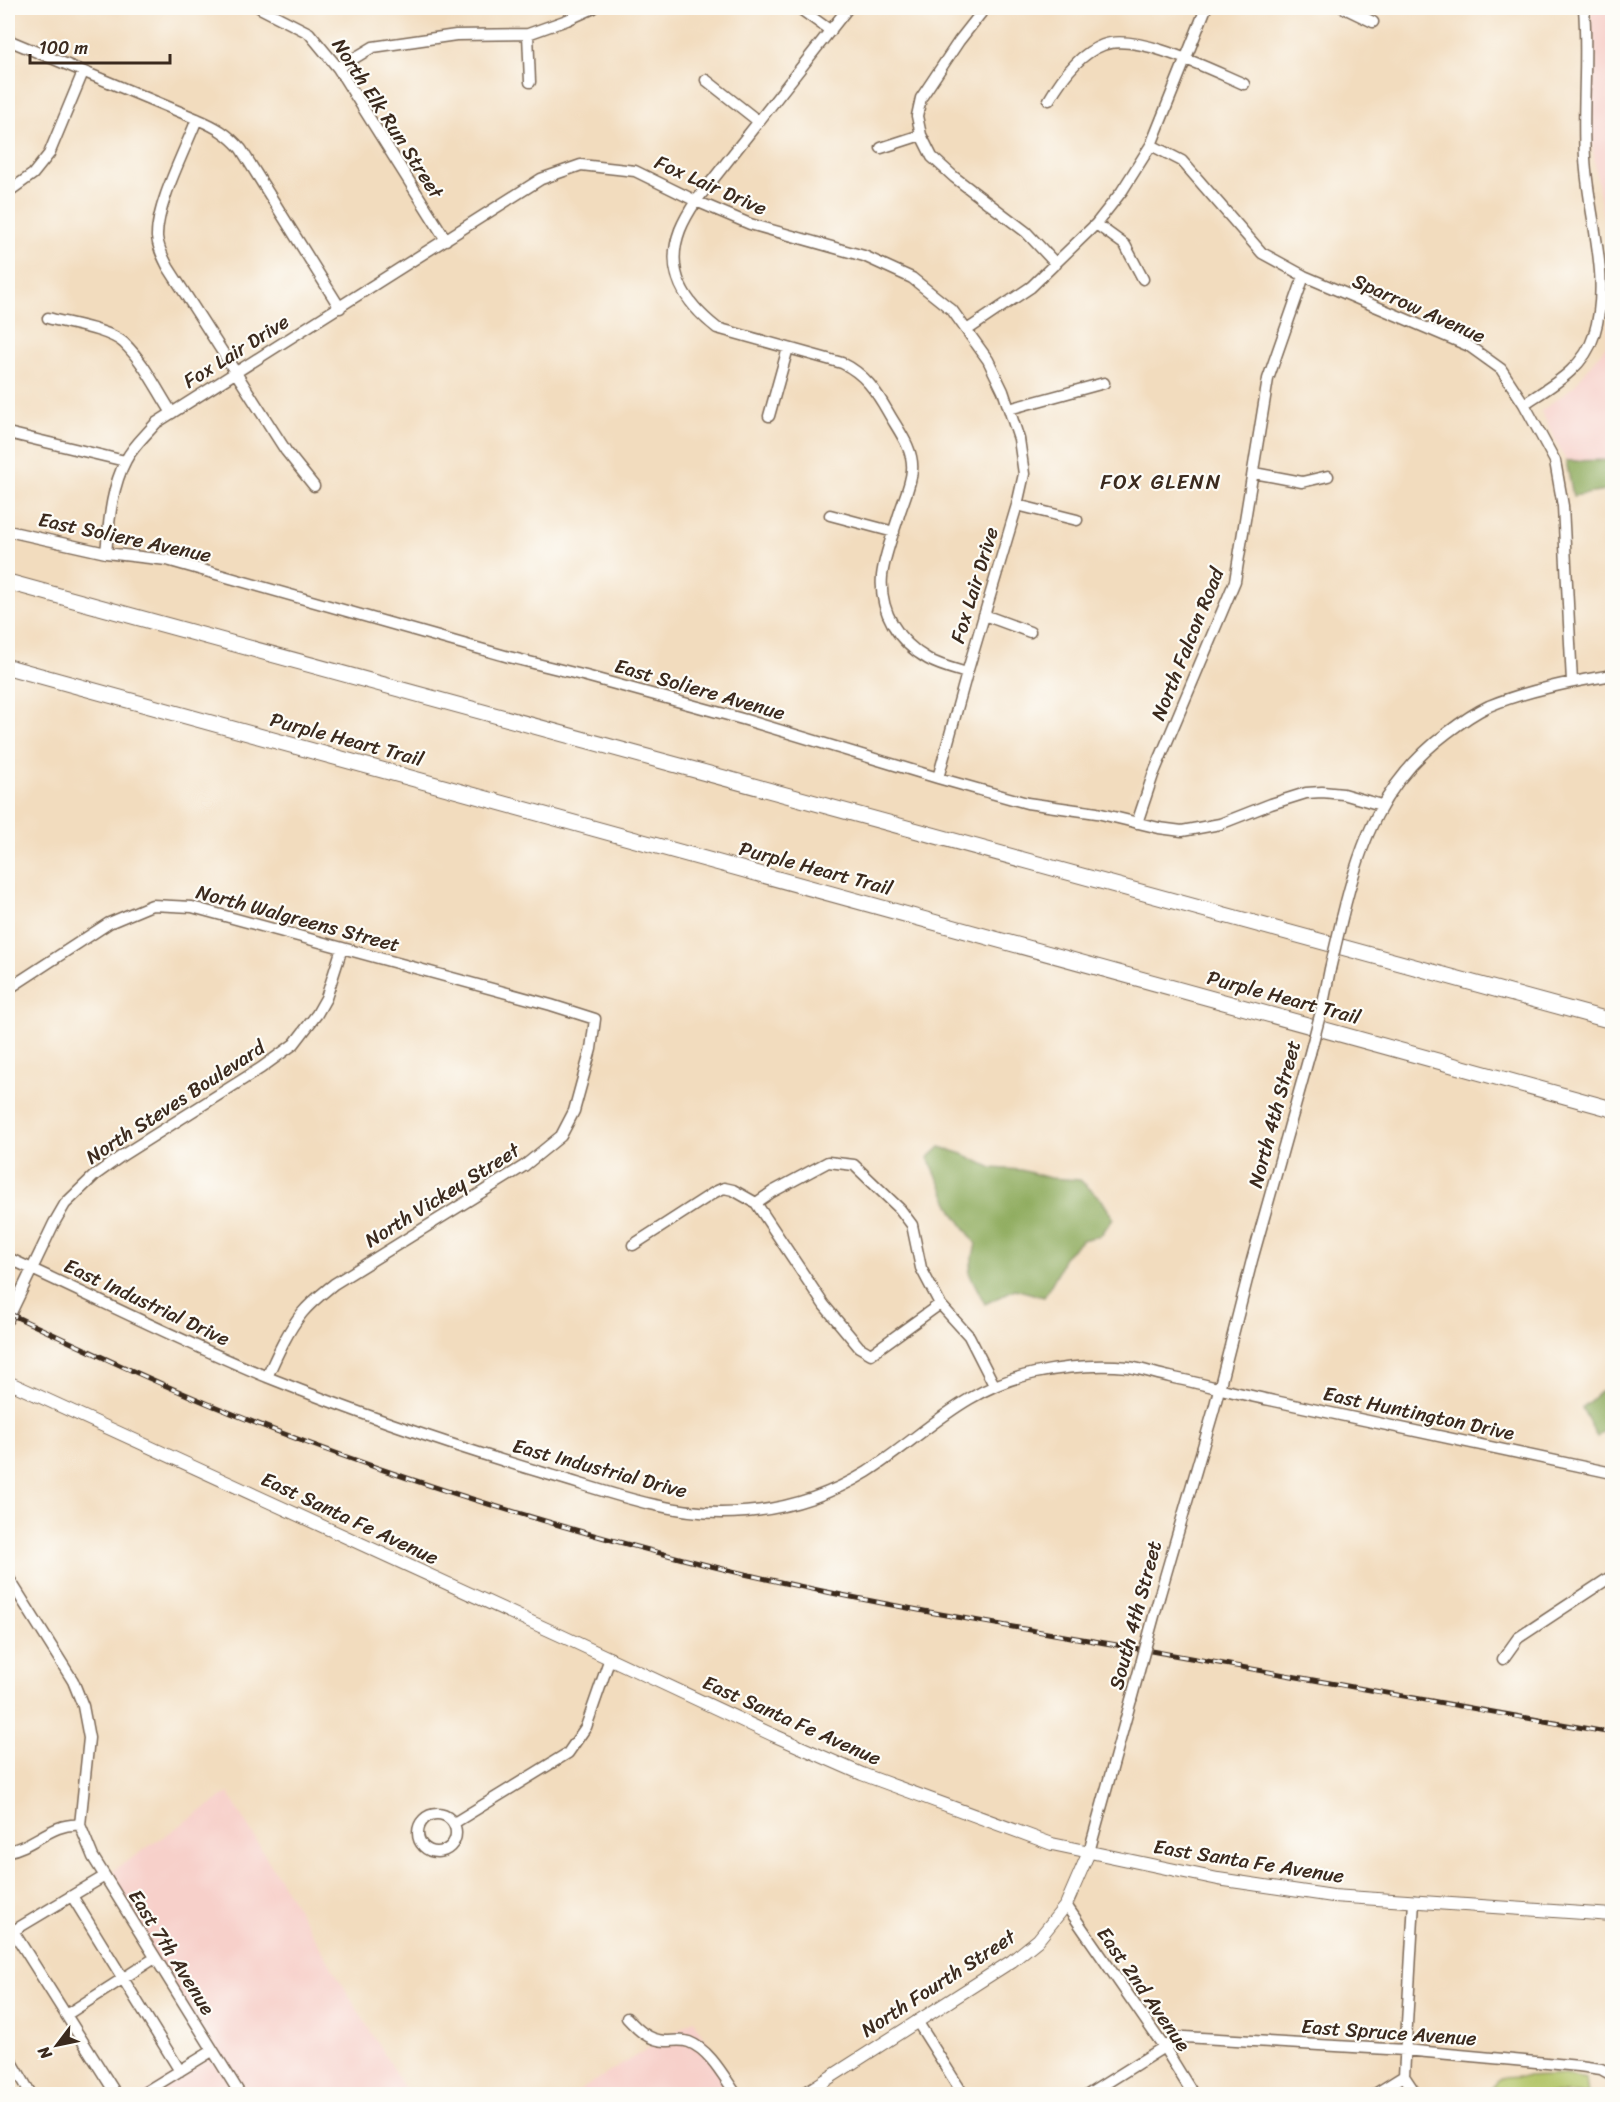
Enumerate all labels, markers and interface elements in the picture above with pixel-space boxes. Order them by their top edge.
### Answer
scale bar [30,27,170,65]
street label: North Elk Run Street [322,31,453,206]
text: 100 m [39,32,88,64]
street label: Fox Lair Drive [649,145,773,226]
street label: Sparrow Avenue [1347,263,1491,353]
street label: Fox Lair Drive [176,305,296,398]
district label: FOX GLENN [1100,463,1222,501]
street label: East Soliere Avenue [35,502,215,573]
street label: Fox Lair Drive [940,523,1009,648]
street label: North Falcon Road [1141,561,1235,726]
street label: East Soliere Avenue [610,648,789,731]
street label: Purple Heart Trail [266,702,429,777]
street label: Purple Heart Trail [735,831,898,906]
street label: North Walgreens Street [192,874,404,963]
street label: Purple Heart Trail [1203,960,1366,1035]
street label: North Steves Boulevard [78,1030,273,1174]
street label: North 4th Street [1238,1036,1311,1192]
street label: North Vickey Street [358,1133,528,1257]
street label: East Industrial Drive [58,1249,236,1356]
street label: East Huntington Drive [1320,1376,1518,1451]
street label: East Industrial Drive [509,1428,691,1509]
street label: East Santa Fe Avenue [255,1462,444,1575]
street label: South 4th Street [1099,1537,1172,1694]
street label: East Santa Fe Avenue [697,1665,887,1776]
street label: East Santa Fe Avenue [1151,1829,1347,1894]
street label: East 7th Avenue [119,1882,225,2023]
street label: North Fourth Street [854,1919,1024,2047]
street label: East 2nd Avenue [1087,1919,1200,2060]
street label: East Spruce Avenue [1300,2009,1478,2056]
north arrow [27,2015,87,2075]
text: N [29,2040,60,2066]

